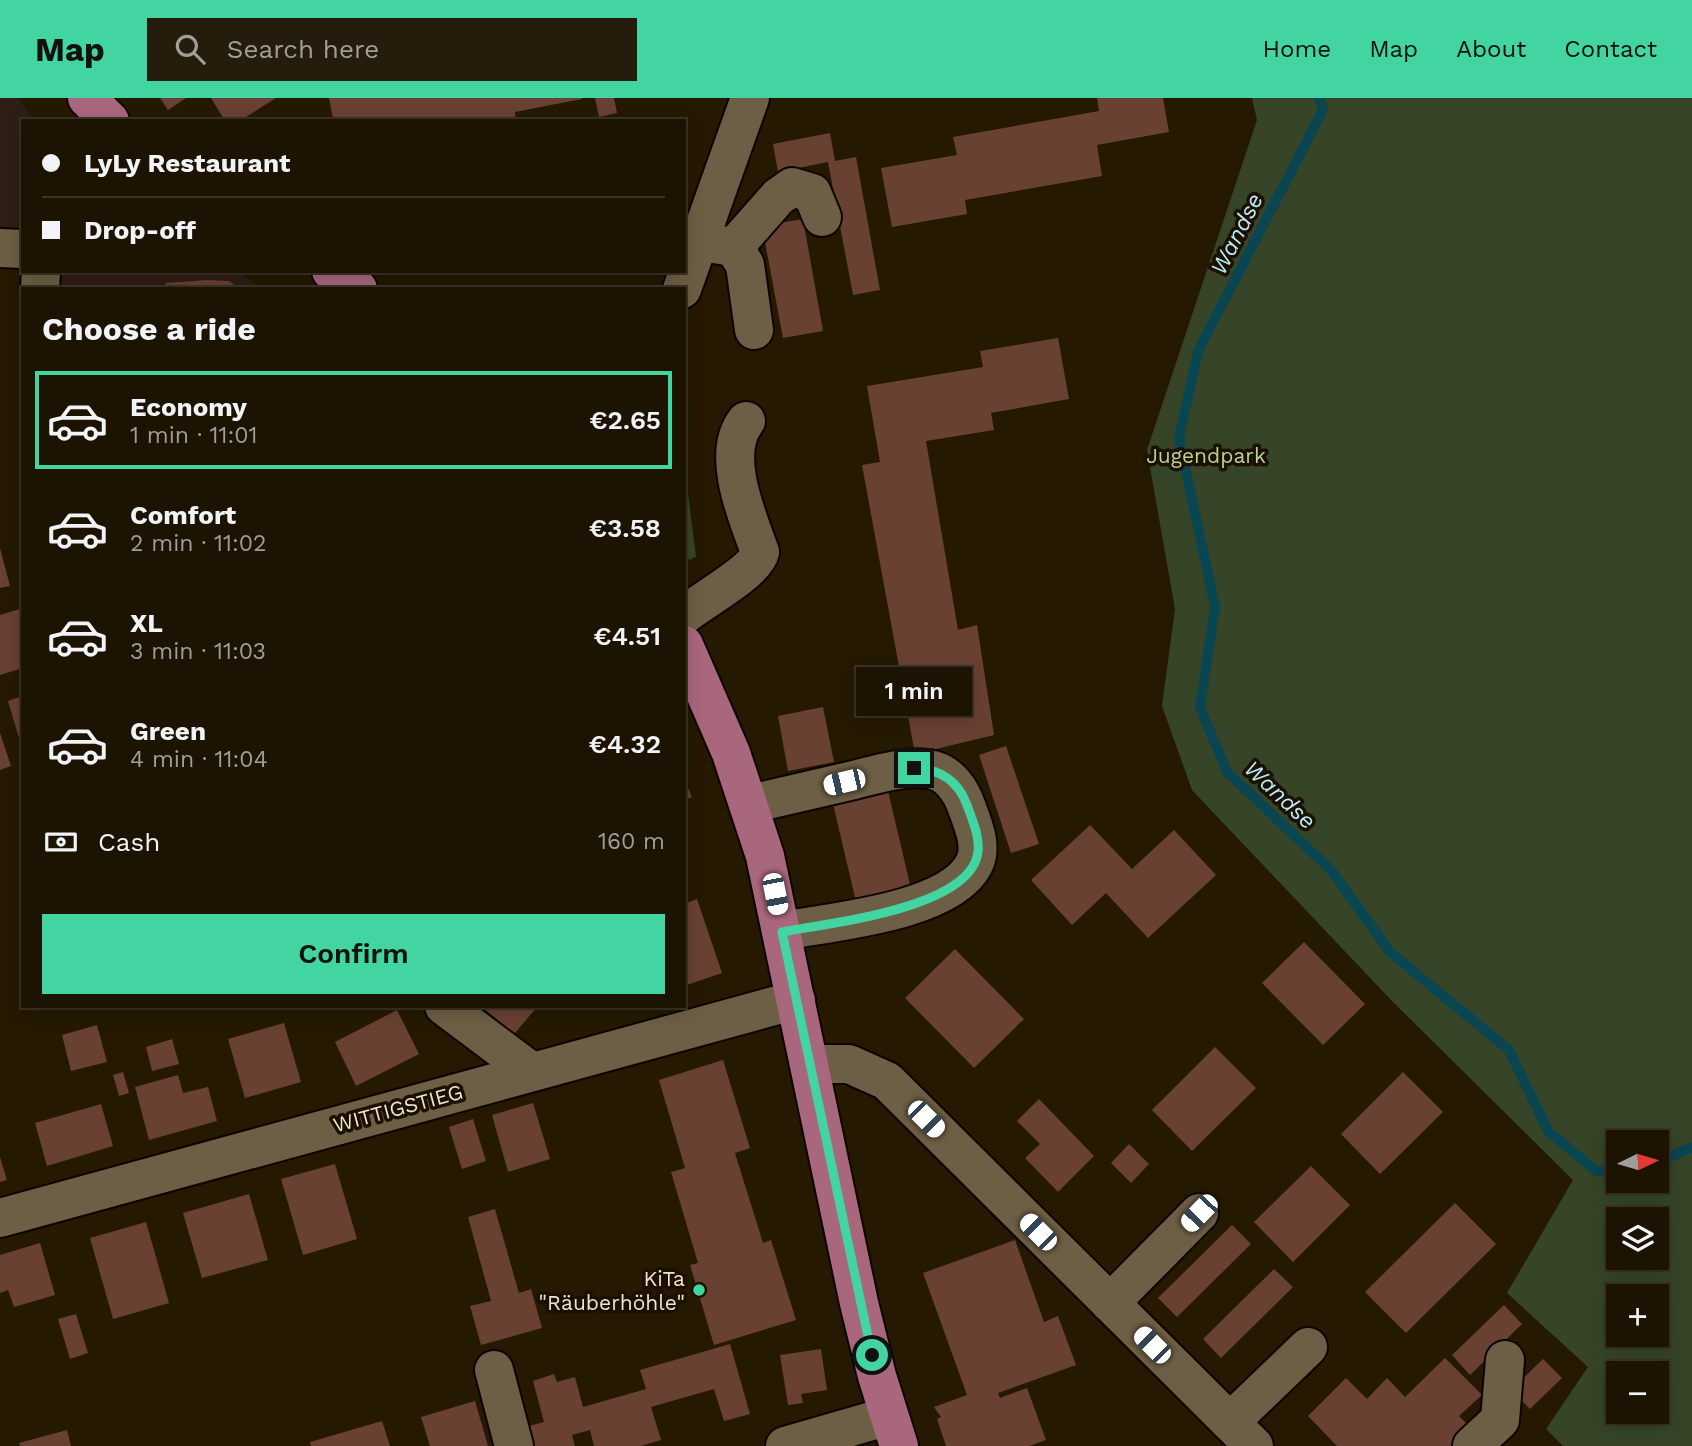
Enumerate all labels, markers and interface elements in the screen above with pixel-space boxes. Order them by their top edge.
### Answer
search box [147,18,637,81]
text: Map [35,30,105,69]
icon: search [171,30,209,68]
text: Search here [227,34,379,64]
text: Home [1263,35,1331,63]
text: Map [1369,35,1418,63]
text: About [1456,35,1526,63]
text: Contact [1564,35,1657,63]
text: LyLy Restaurant [84,148,290,178]
water label: Wandse [1205,189,1269,279]
text: Drop-off [84,215,196,245]
text: Choose a ride [42,310,256,348]
icon: car [46,389,109,452]
text: Economy [130,392,247,422]
text: €2.65 [589,405,661,435]
text: 1 min · 11:01 [130,422,258,449]
park label: Jugendpark [1146,443,1266,468]
icon: car [46,497,109,560]
text: Comfort [130,500,236,530]
text: €3.58 [589,513,661,543]
text: 2 min · 11:02 [130,530,266,557]
icon: car [46,605,109,668]
text: XL [130,608,163,638]
text: €4.51 [593,621,661,651]
text: 3 min · 11:03 [130,638,266,665]
callout: 1 min [856,666,972,716]
text: 1 min [884,678,944,705]
icon: car [46,713,109,776]
text: Green [130,716,206,746]
text: €4.32 [589,729,661,759]
text: 4 min · 11:04 [130,746,268,773]
route end [898,752,930,784]
water label: Wandse [1239,755,1321,835]
car [822,767,867,797]
icon: cash [42,823,80,861]
text: Cash [98,827,160,857]
text: 160 m [598,828,665,855]
car [761,871,790,917]
button: Confirm [42,914,665,994]
street label: WITTIGSTIEG [330,1079,466,1137]
car [904,1097,949,1141]
north arrow [1606,1130,1670,1194]
map controls [1606,1130,1669,1424]
car [1177,1191,1222,1235]
button: layers [1606,1207,1669,1270]
car [1016,1210,1061,1254]
place label: KiTa "Räuberhöhle" [539,1266,685,1315]
marker: KiTa "Räuberhöhle" [691,1282,707,1298]
button: + [1606,1284,1669,1347]
car [1130,1323,1175,1367]
route start [856,1339,888,1371]
button: − [1606,1361,1669,1424]

